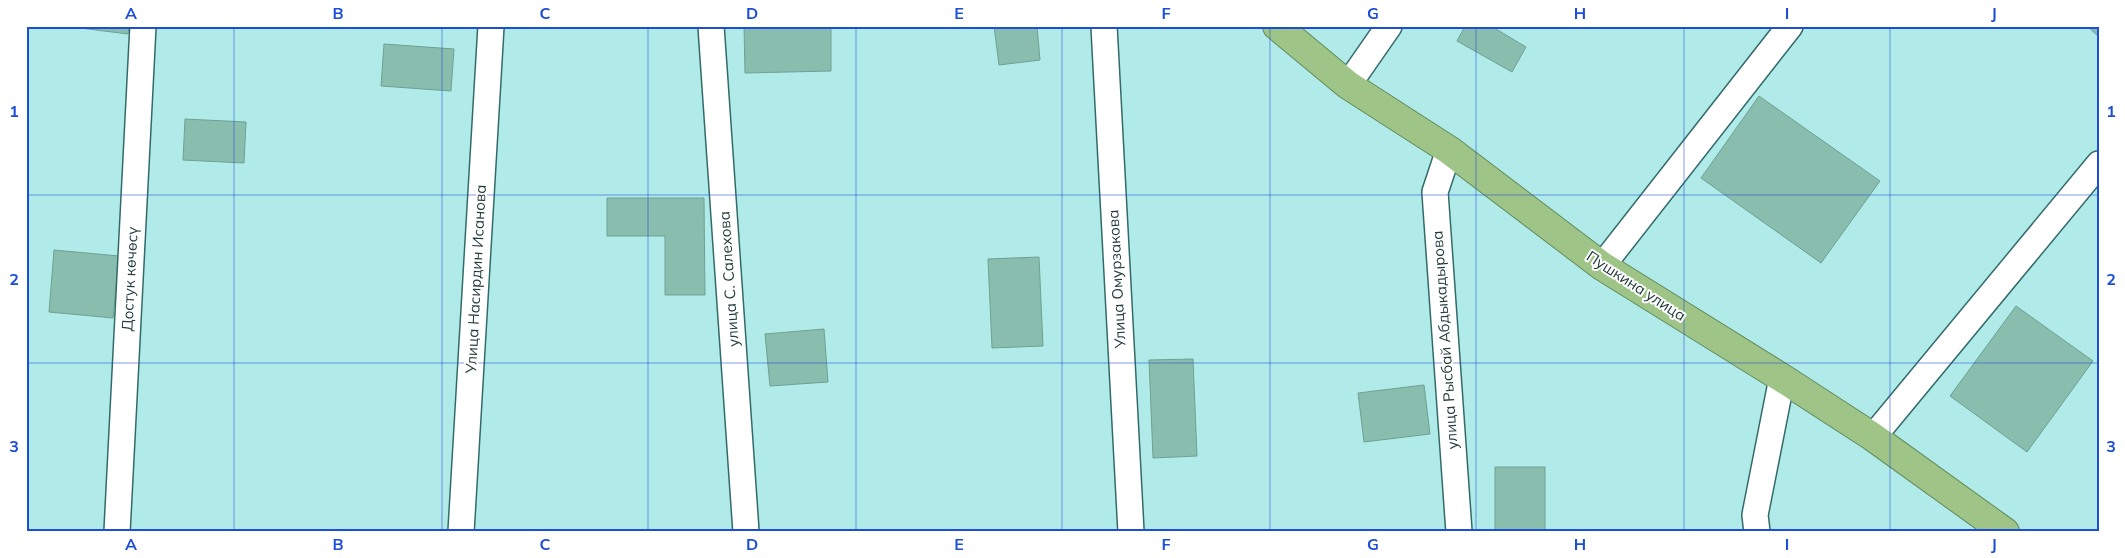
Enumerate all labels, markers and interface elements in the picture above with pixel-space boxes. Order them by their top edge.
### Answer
text: A [125,3,137,23]
text: B [332,3,344,23]
text: C [540,3,551,23]
text: D [746,3,758,23]
text: E [954,3,964,23]
text: F [1161,3,1171,23]
text: G [1367,3,1379,23]
text: H [1574,3,1586,23]
text: I [1785,3,1789,23]
text: J [1991,3,1997,23]
text: 1 [9,101,19,121]
text: 1 [2106,101,2116,121]
street label: Улица Насирдин Исанова [461,184,490,375]
street label: Улица Омурзакова [1103,209,1130,350]
street label: улица С. Салехова [714,211,743,347]
street label: Достук көчөсү [117,226,142,332]
street label: улица Рысбай Абдыкадырова [1427,230,1462,450]
street label: Пушкина улица [1583,246,1689,325]
text: 2 [9,269,19,289]
text: 2 [2106,269,2116,289]
text: 3 [9,436,19,456]
text: 3 [2106,436,2116,456]
text: A [125,534,137,554]
text: B [332,534,344,554]
text: C [540,534,551,554]
text: D [746,534,758,554]
text: E [954,534,964,554]
text: F [1161,534,1171,554]
text: G [1367,534,1379,554]
text: H [1574,534,1586,554]
text: I [1785,534,1789,554]
text: J [1991,534,1997,554]

